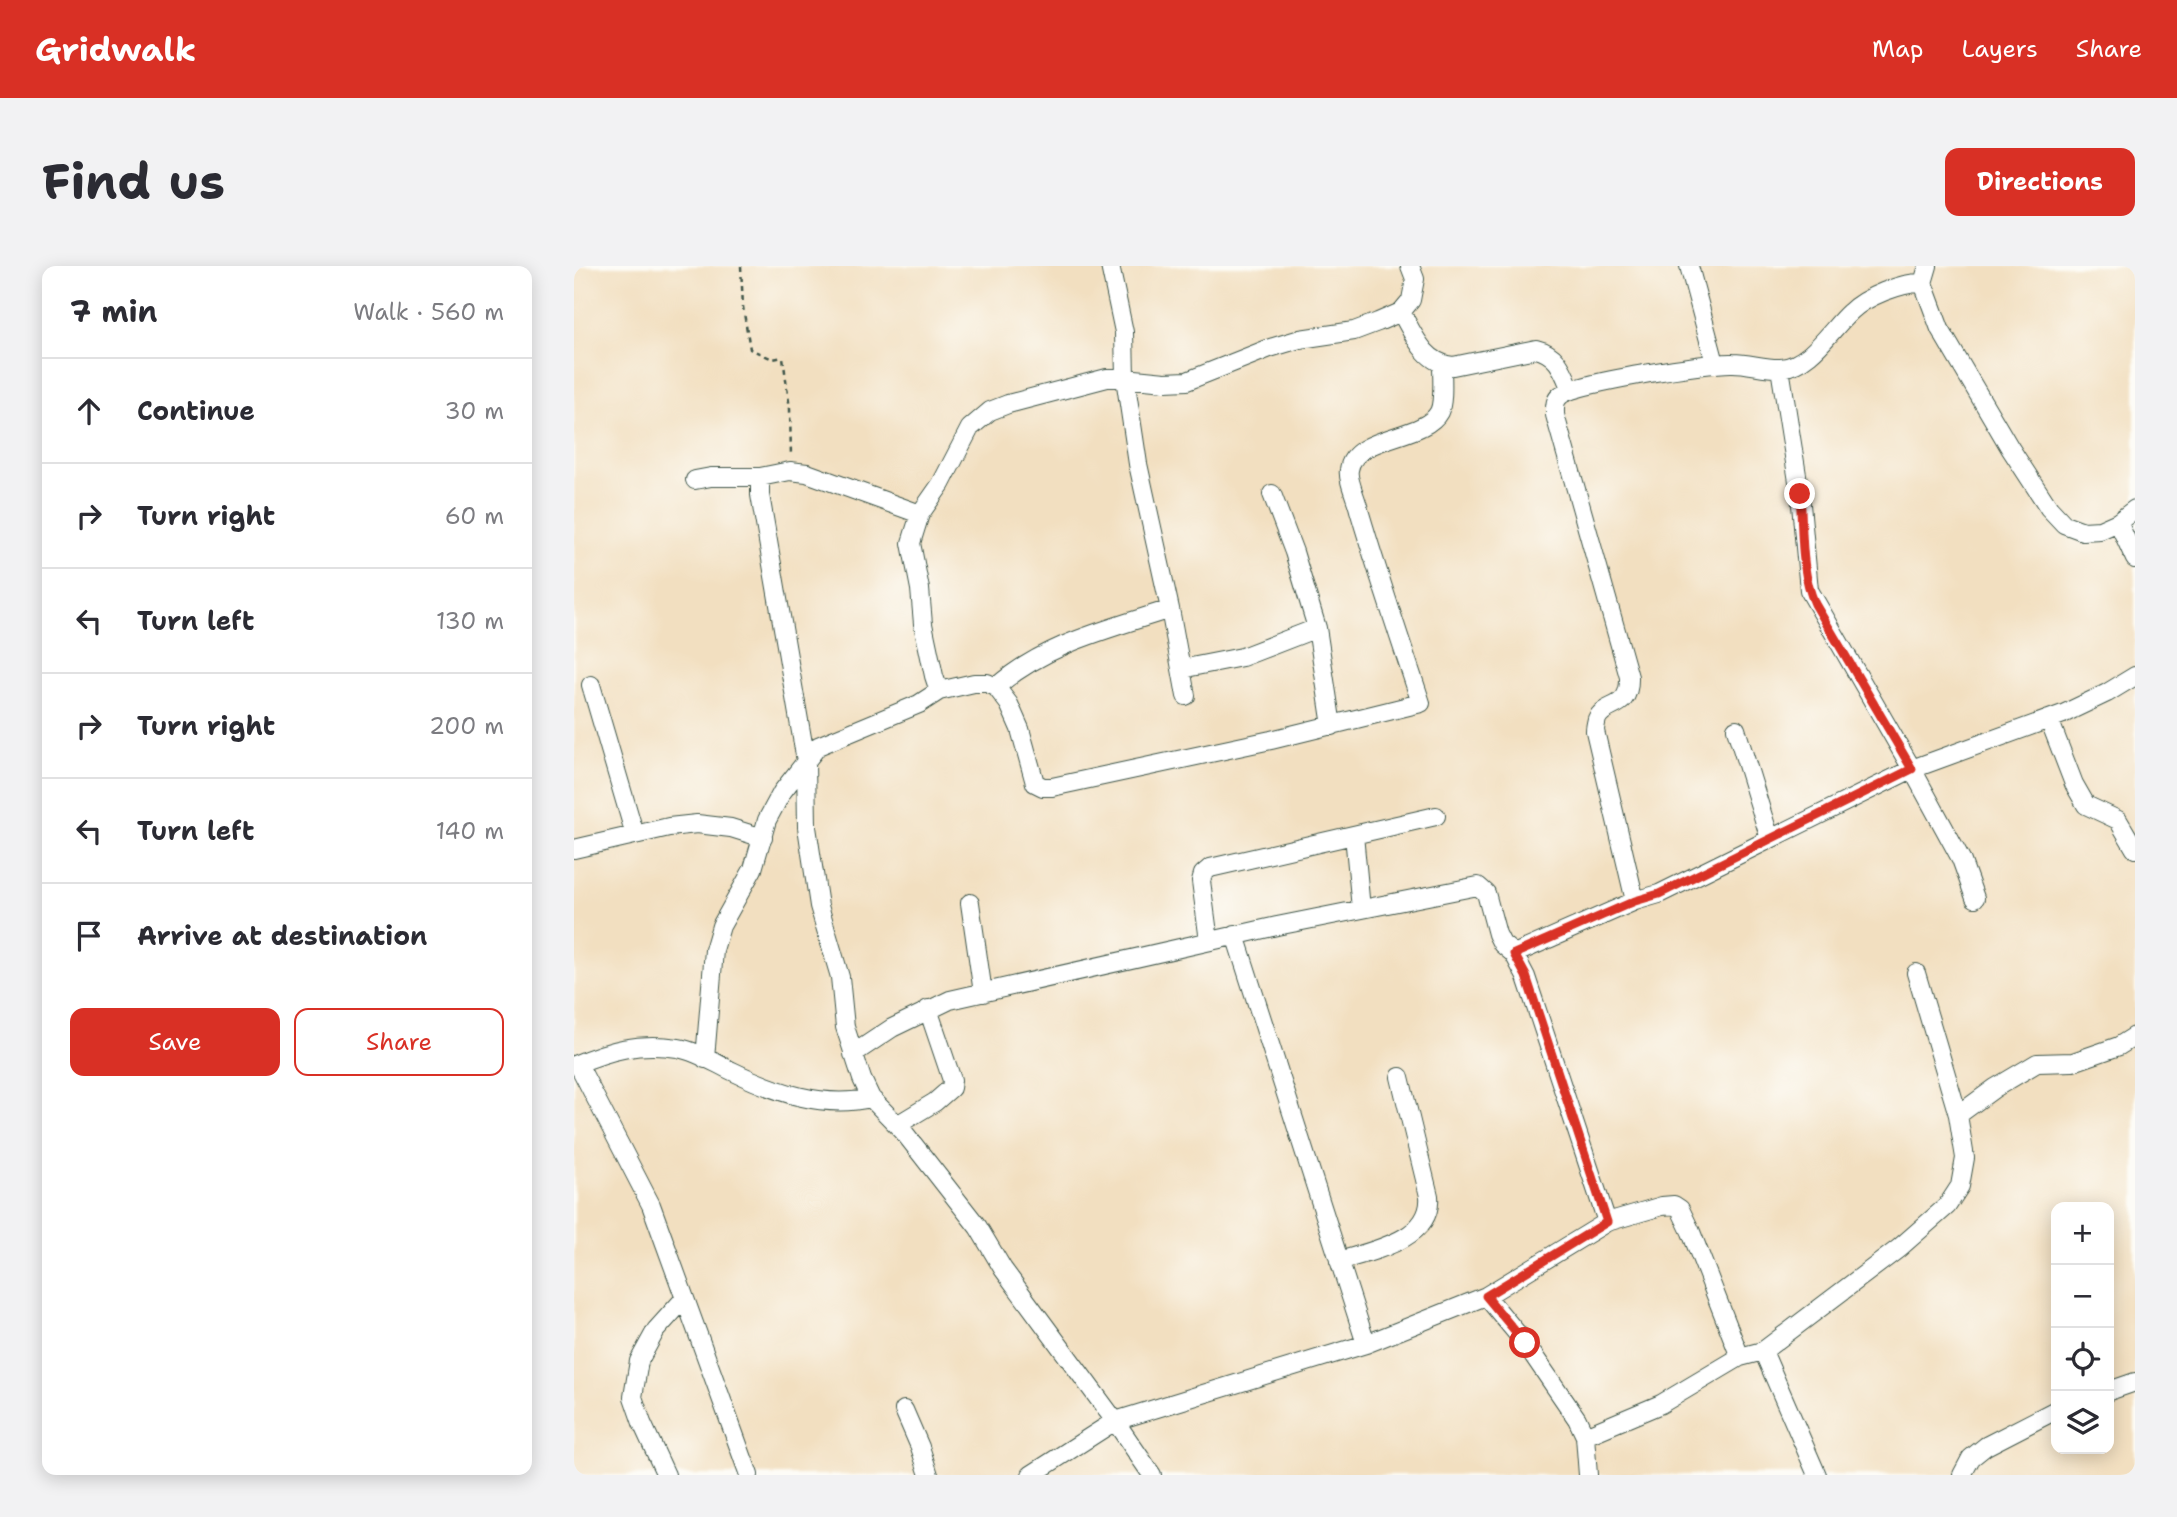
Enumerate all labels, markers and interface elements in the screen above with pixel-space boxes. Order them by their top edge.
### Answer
text: Gridwalk [35,27,196,72]
text: Map [1872,33,1923,65]
text: Layers [1961,33,2038,65]
text: Share [2076,33,2142,65]
button: Directions [1945,148,2135,216]
text: Find us [42,149,225,215]
text: 7 min [70,291,157,332]
text: Walk · 560 m [353,297,504,327]
icon: ahead [70,392,108,430]
text: Continue [137,393,255,428]
text: 30 m [445,396,504,426]
route end [1784,478,1815,509]
icon: right [70,497,108,535]
text: Turn right [137,498,275,533]
text: 60 m [445,501,504,531]
icon: left [70,602,108,640]
text: Turn left [137,603,254,638]
text: 130 m [436,606,504,636]
icon: right [70,707,108,745]
text: Turn right [137,708,275,743]
text: 200 m [429,711,504,741]
icon: left [70,812,108,850]
text: Turn left [137,813,254,848]
text: 140 m [436,816,504,846]
icon: arrive [70,917,108,955]
text: Arrive at destination [137,918,427,953]
button: Save [70,1008,280,1076]
button: Share [294,1008,504,1076]
map controls [2051,1202,2114,1454]
button: + [2051,1202,2114,1265]
button: − [2051,1265,2114,1328]
route start [1509,1327,1540,1358]
button: locate [2051,1328,2114,1391]
button: layers [2051,1391,2114,1454]

